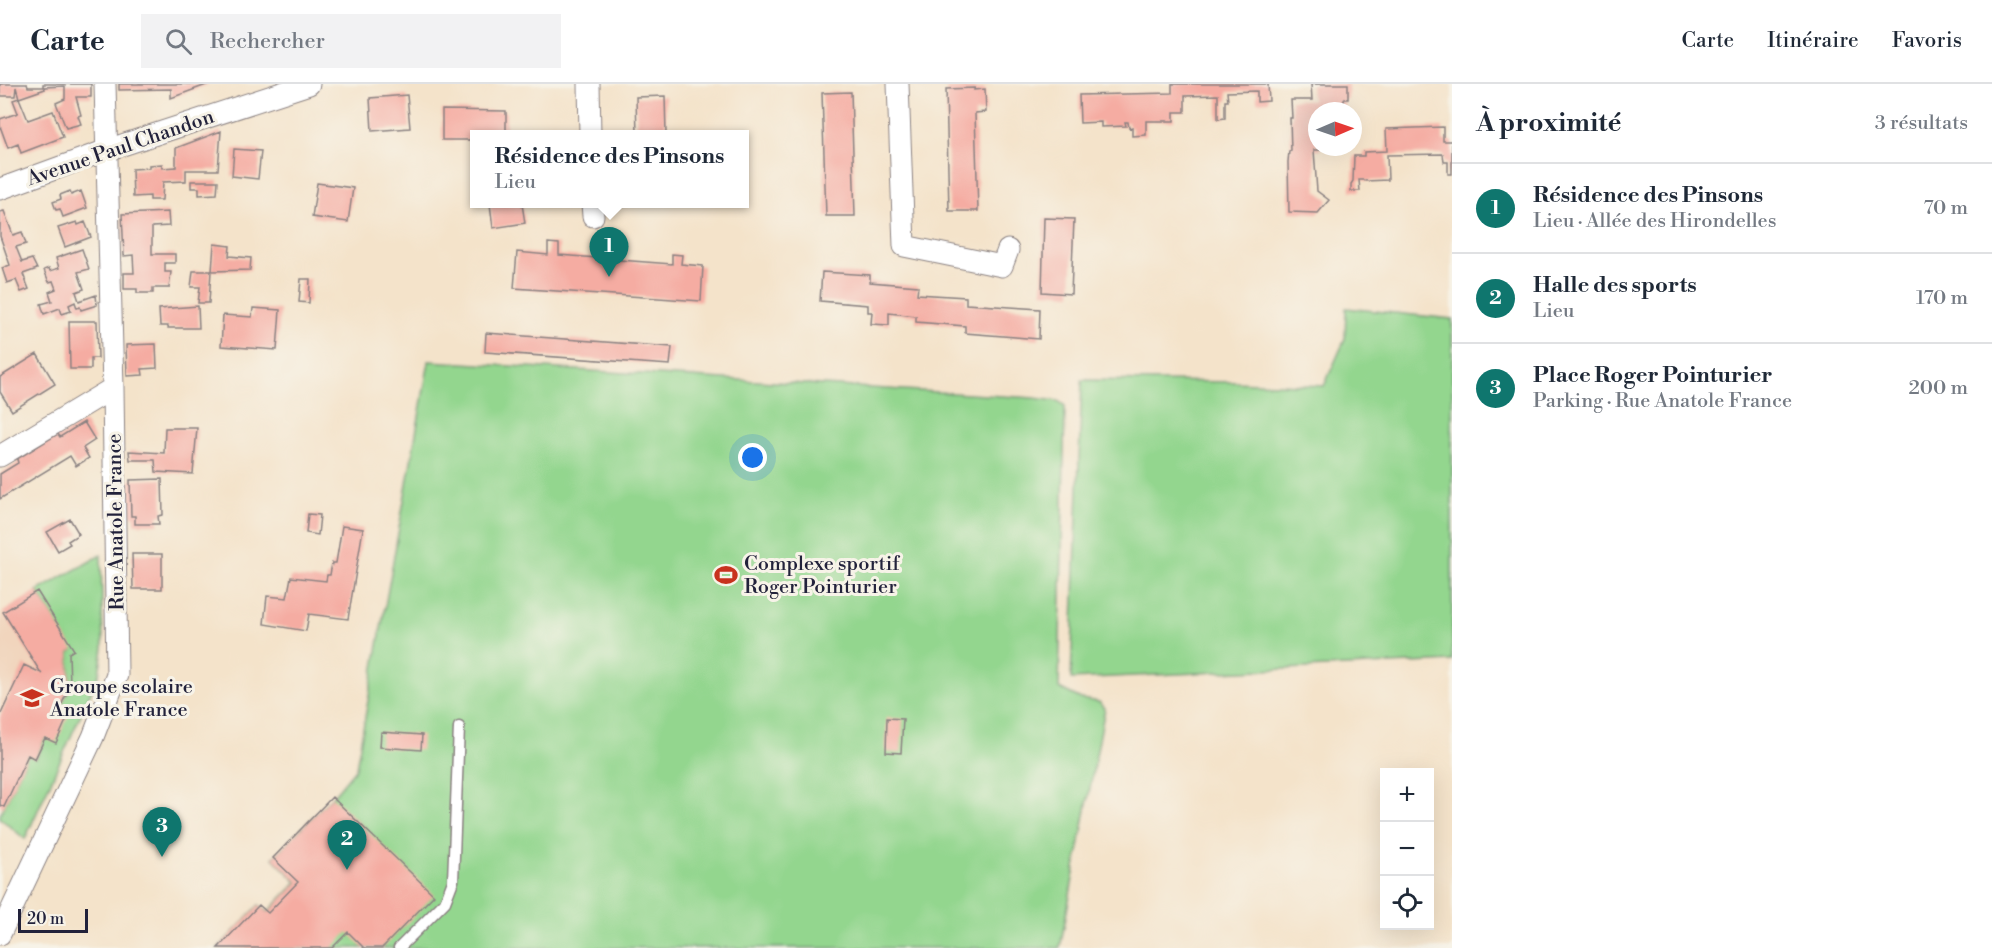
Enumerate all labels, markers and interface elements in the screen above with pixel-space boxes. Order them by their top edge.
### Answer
search box [141,14,561,68]
text: Carte [30,24,105,59]
icon: search [162,25,195,58]
text: Rechercher [210,28,325,55]
text: Carte [1682,28,1734,54]
text: Itinéraire [1767,28,1859,54]
text: Favoris [1892,28,1962,54]
north arrow [1308,102,1362,156]
street label: Avenue Paul Chandon [23,105,218,193]
text: À proximité [1476,107,1621,139]
text: 3 résultats [1875,111,1968,136]
popup [470,130,749,208]
text: Résidence des Pinsons [494,143,725,170]
text: Lieu [494,170,536,195]
text: Résidence des Pinsons [1533,182,1763,209]
text: 1 [1491,196,1500,221]
text: 70 m [1924,196,1968,221]
text: Lieu · Allée des Hirondelles [1533,209,1776,234]
pin: 1 [590,228,628,277]
text: Halle des sports [1533,272,1697,299]
text: 2 [1489,286,1502,311]
text: 170 m [1916,286,1968,311]
text: Lieu [1533,299,1574,324]
text: Place Roger Pointurier [1533,362,1772,389]
text: 3 [1489,376,1502,401]
text: 200 m [1908,376,1968,401]
text: Parking · Rue Anatole France [1533,389,1792,414]
street label: Rue Anatole France [102,433,131,611]
your location [738,443,767,472]
place label: Complexe sportif Roger Pointurier [744,552,900,600]
sports icon: Complexe sportif Roger Pointurier [713,562,739,588]
place label: Groupe scolaire Anatole France [49,675,193,723]
school or university icon: Groupe scolaire Anatole France [19,685,45,711]
map controls [1380,768,1434,930]
button: + [1380,768,1434,822]
pin: 3 [142,808,182,857]
pin: 2 [328,820,366,870]
button: − [1380,822,1434,876]
button: locate [1380,876,1434,930]
scale bar [18,906,88,934]
text: 20 m [27,909,64,929]

